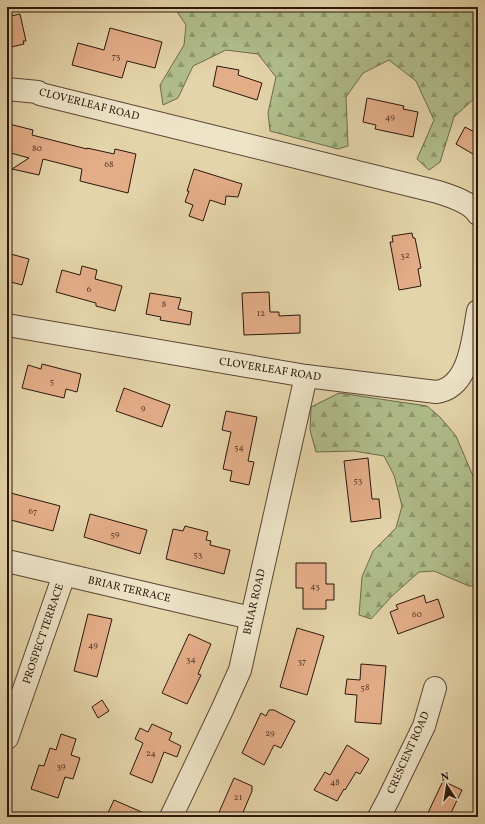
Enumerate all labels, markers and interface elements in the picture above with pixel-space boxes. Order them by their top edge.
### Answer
house number: 73 [112,50,121,63]
street label: CLOVERLEAF ROAD [37,85,141,125]
house number: 49 [385,111,395,124]
house number: 80 [32,142,43,155]
house number: 68 [104,158,114,171]
house number: 32 [400,249,410,262]
house number: 6 [87,283,92,296]
house number: 8 [162,298,167,311]
house number: 12 [257,307,265,320]
street label: CLOVERLEAF ROAD [218,355,322,385]
house number: 5 [50,375,54,388]
house number: 9 [141,402,146,415]
house number: 54 [234,441,244,454]
house number: 53 [354,474,363,487]
house number: 67 [29,505,37,518]
house number: 59 [111,528,120,541]
house number: 53 [194,548,203,561]
street label: BRIAR ROAD [240,568,270,636]
street label: BRIAR TERRACE [86,573,172,607]
house number: 43 [310,580,320,593]
street label: PROSPECT TERRACE [20,581,68,686]
house number: 60 [412,608,423,621]
house number: 49 [88,639,98,652]
house number: 34 [186,653,196,666]
house number: 37 [298,655,306,668]
house number: 58 [361,681,370,694]
street label: CRESCENT ROAD [384,709,434,797]
house number: 29 [265,727,275,740]
house number: 24 [146,747,156,760]
house number: 39 [56,760,66,773]
north arrow [427,766,467,806]
text: N [440,770,451,786]
house number: 48 [330,776,340,789]
house number: 21 [234,791,242,804]

